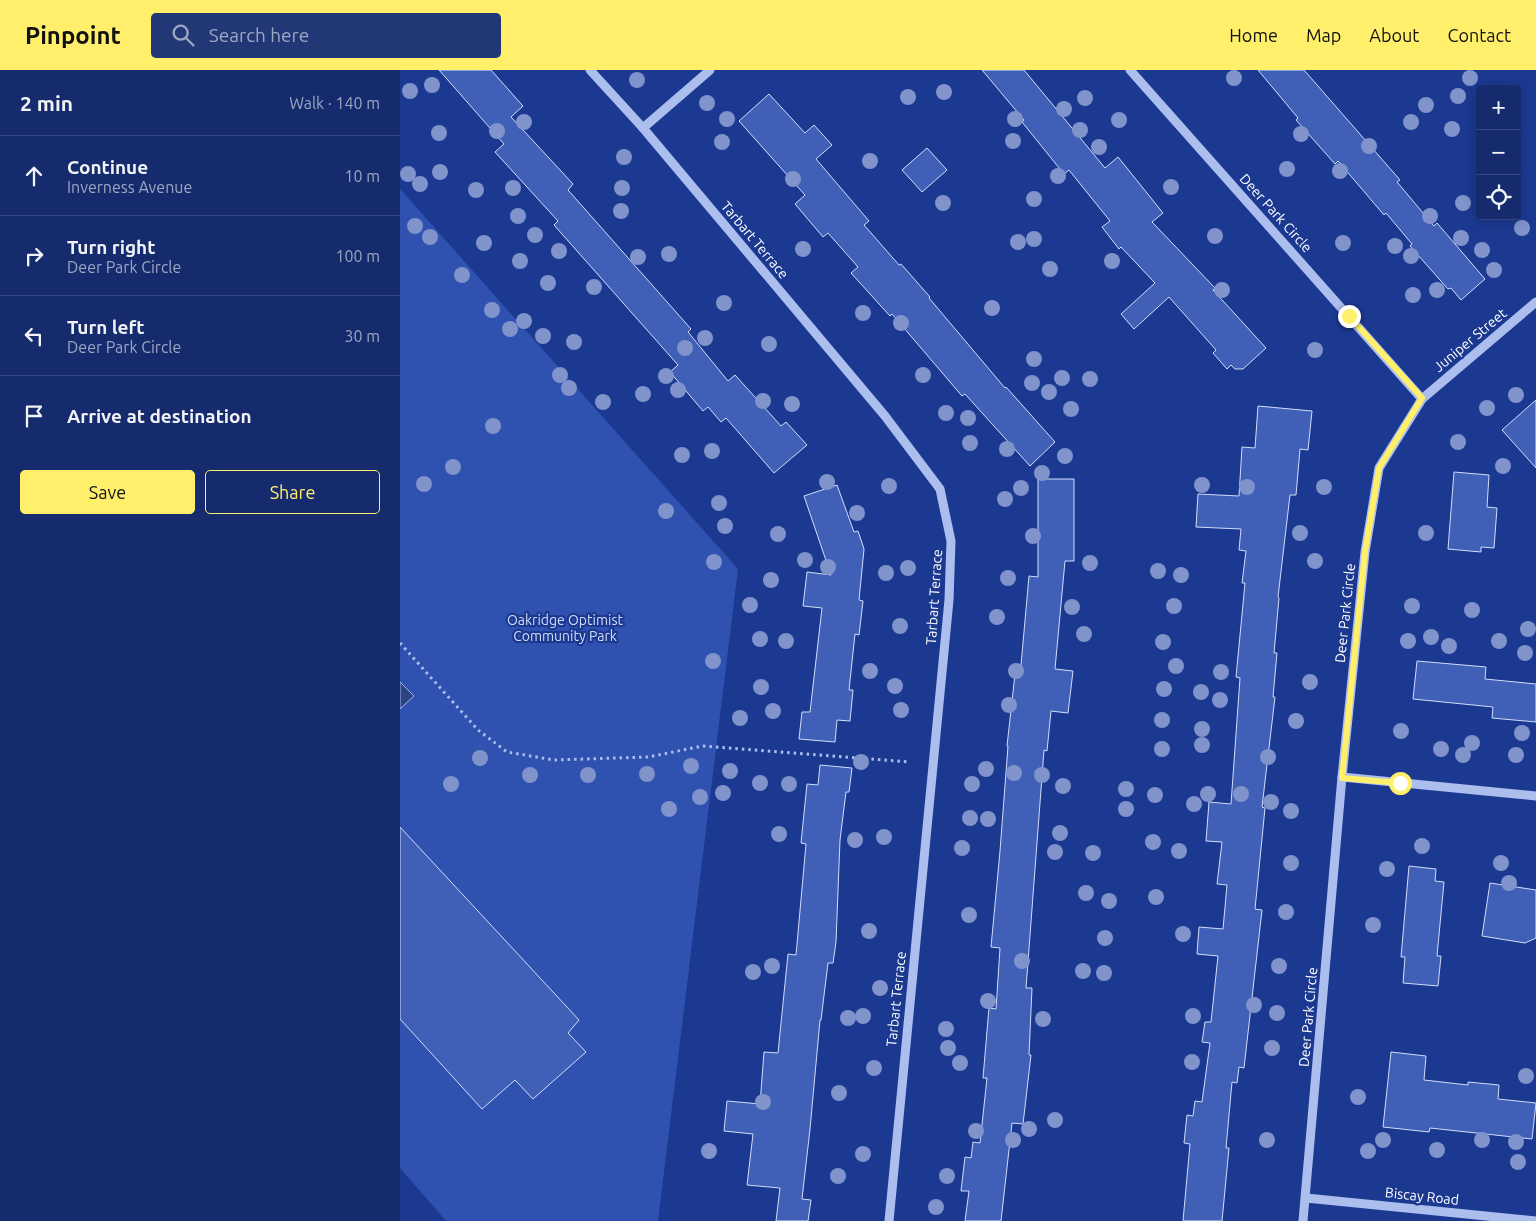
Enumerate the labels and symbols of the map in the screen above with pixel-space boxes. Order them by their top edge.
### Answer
street label: Deer Park Circle [1237,170,1315,256]
street label: Tarbart Terrace [718,198,792,282]
route end [1338,305,1361,328]
street label: Juniper Street [1430,305,1510,375]
street label: Tarbart Terrace [923,549,945,645]
street label: Deer Park Circle [1332,562,1358,664]
park label: Oakridge Optimist Community Park [507,612,624,644]
route start [1389,772,1412,795]
street label: Tarbart Terrace [883,950,909,1048]
street label: Deer Park Circle [1296,966,1320,1068]
street label: Biscay Road [1384,1184,1460,1208]

